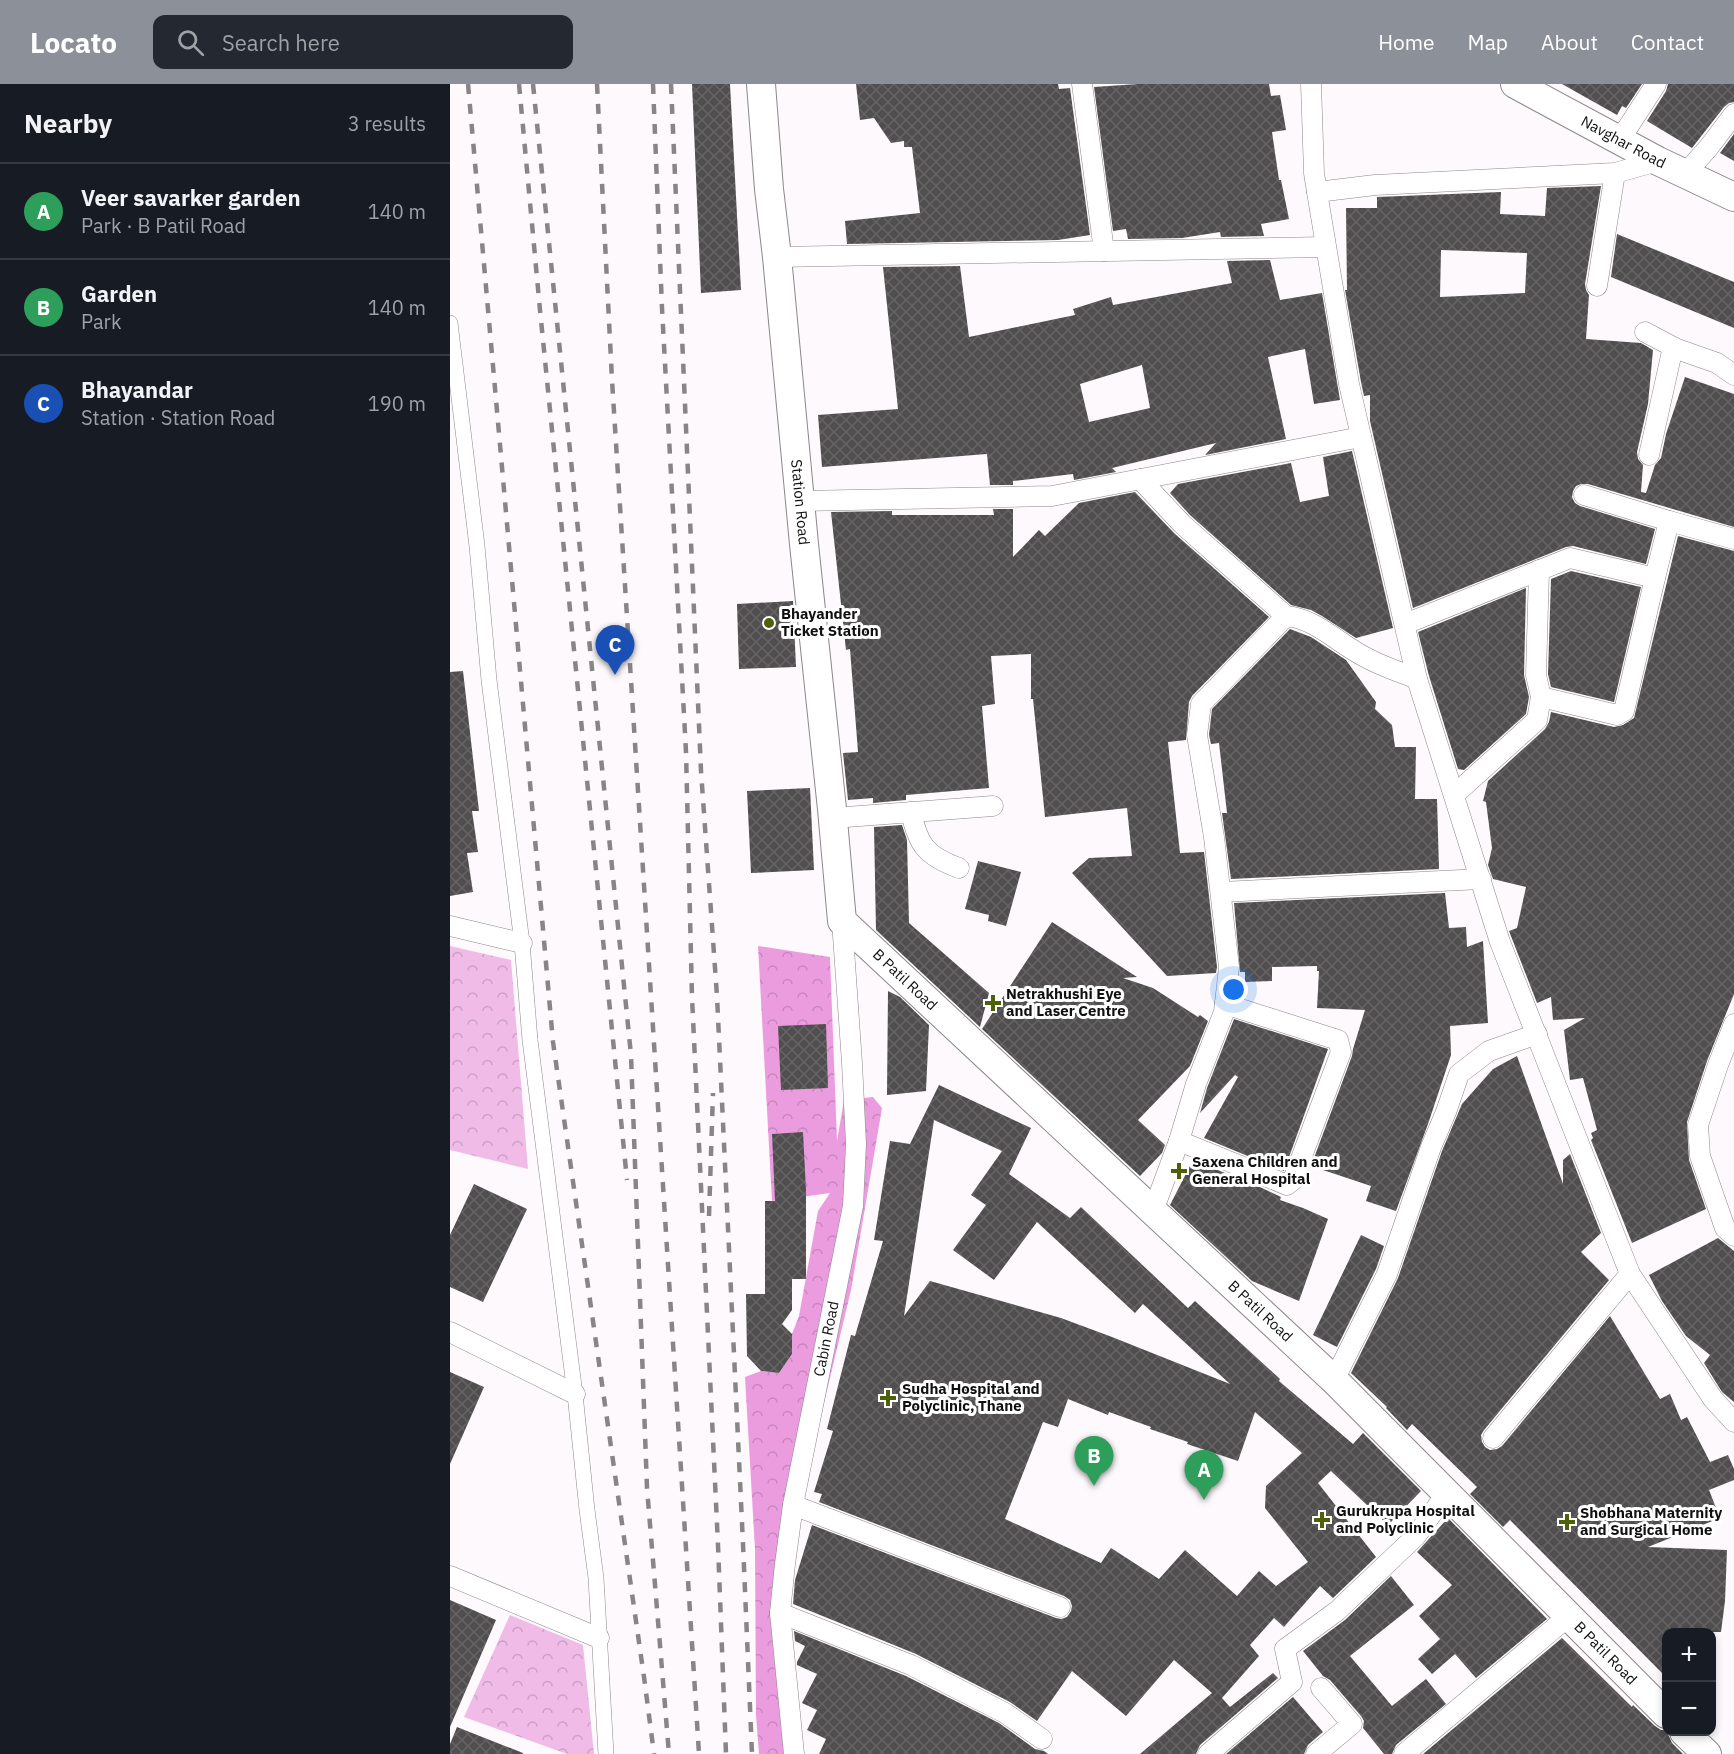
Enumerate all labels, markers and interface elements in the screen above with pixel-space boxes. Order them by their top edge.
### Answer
search box [153,15,573,69]
text: Locato [30,24,117,61]
icon: search [174,26,207,59]
text: Search here [222,28,340,57]
text: Home [1378,28,1435,56]
text: Map [1468,28,1508,56]
text: About [1541,28,1598,56]
text: Contact [1631,28,1704,56]
text: Nearby [24,106,112,140]
text: 3 results [348,110,426,137]
street label: Navghar Road [1578,111,1669,172]
text: Veer savarker garden [81,183,301,212]
text: A [37,198,50,225]
text: 140 m [368,198,426,225]
text: Park · B Patil Road [81,212,246,239]
text: Garden [81,279,157,308]
text: B [37,294,50,321]
text: 140 m [368,294,426,321]
text: Park [81,308,121,335]
text: Bhayandar [81,375,193,404]
text: C [37,390,50,417]
text: 190 m [368,390,426,417]
text: Station · Station Road [81,404,275,431]
street label: Station Road [787,458,814,546]
place label: Bhayander Ticket Station [781,604,879,640]
marker: Bhayander Ticket Station [762,616,776,630]
pin: C [596,626,634,675]
street label: B Patil Road [869,945,942,1014]
your location [1219,975,1248,1004]
place label: Netrakhushi Eye and Laser Centre [1006,984,1126,1020]
marker: Netrakhushi Eye and Laser Centre [984,994,1002,1012]
place label: Saxena Children and General Hospital [1192,1152,1338,1188]
marker: Saxena Children and General Hospital [1170,1162,1188,1180]
street label: B Patil Road [1224,1276,1297,1346]
street label: Cabin Road [809,1299,843,1378]
place label: Sudha Hospital and Polyclinic, Thane [902,1379,1040,1415]
marker: Sudha Hospital and Polyclinic, Thane [879,1389,897,1407]
pin: B [1074,1436,1114,1486]
pin: A [1184,1450,1224,1500]
place label: Gurukrupa Hospital and Polyclinic [1336,1501,1475,1537]
place label: Shobhana Maternity and Surgical Home [1580,1503,1722,1539]
marker: Gurukrupa Hospital and Polyclinic [1313,1511,1331,1529]
marker: Shobhana Maternity and Surgical Home [1558,1513,1576,1531]
street label: B Patil Road [1570,1617,1641,1688]
map controls [1662,1628,1716,1736]
button: + [1662,1628,1716,1682]
button: − [1662,1682,1716,1736]

